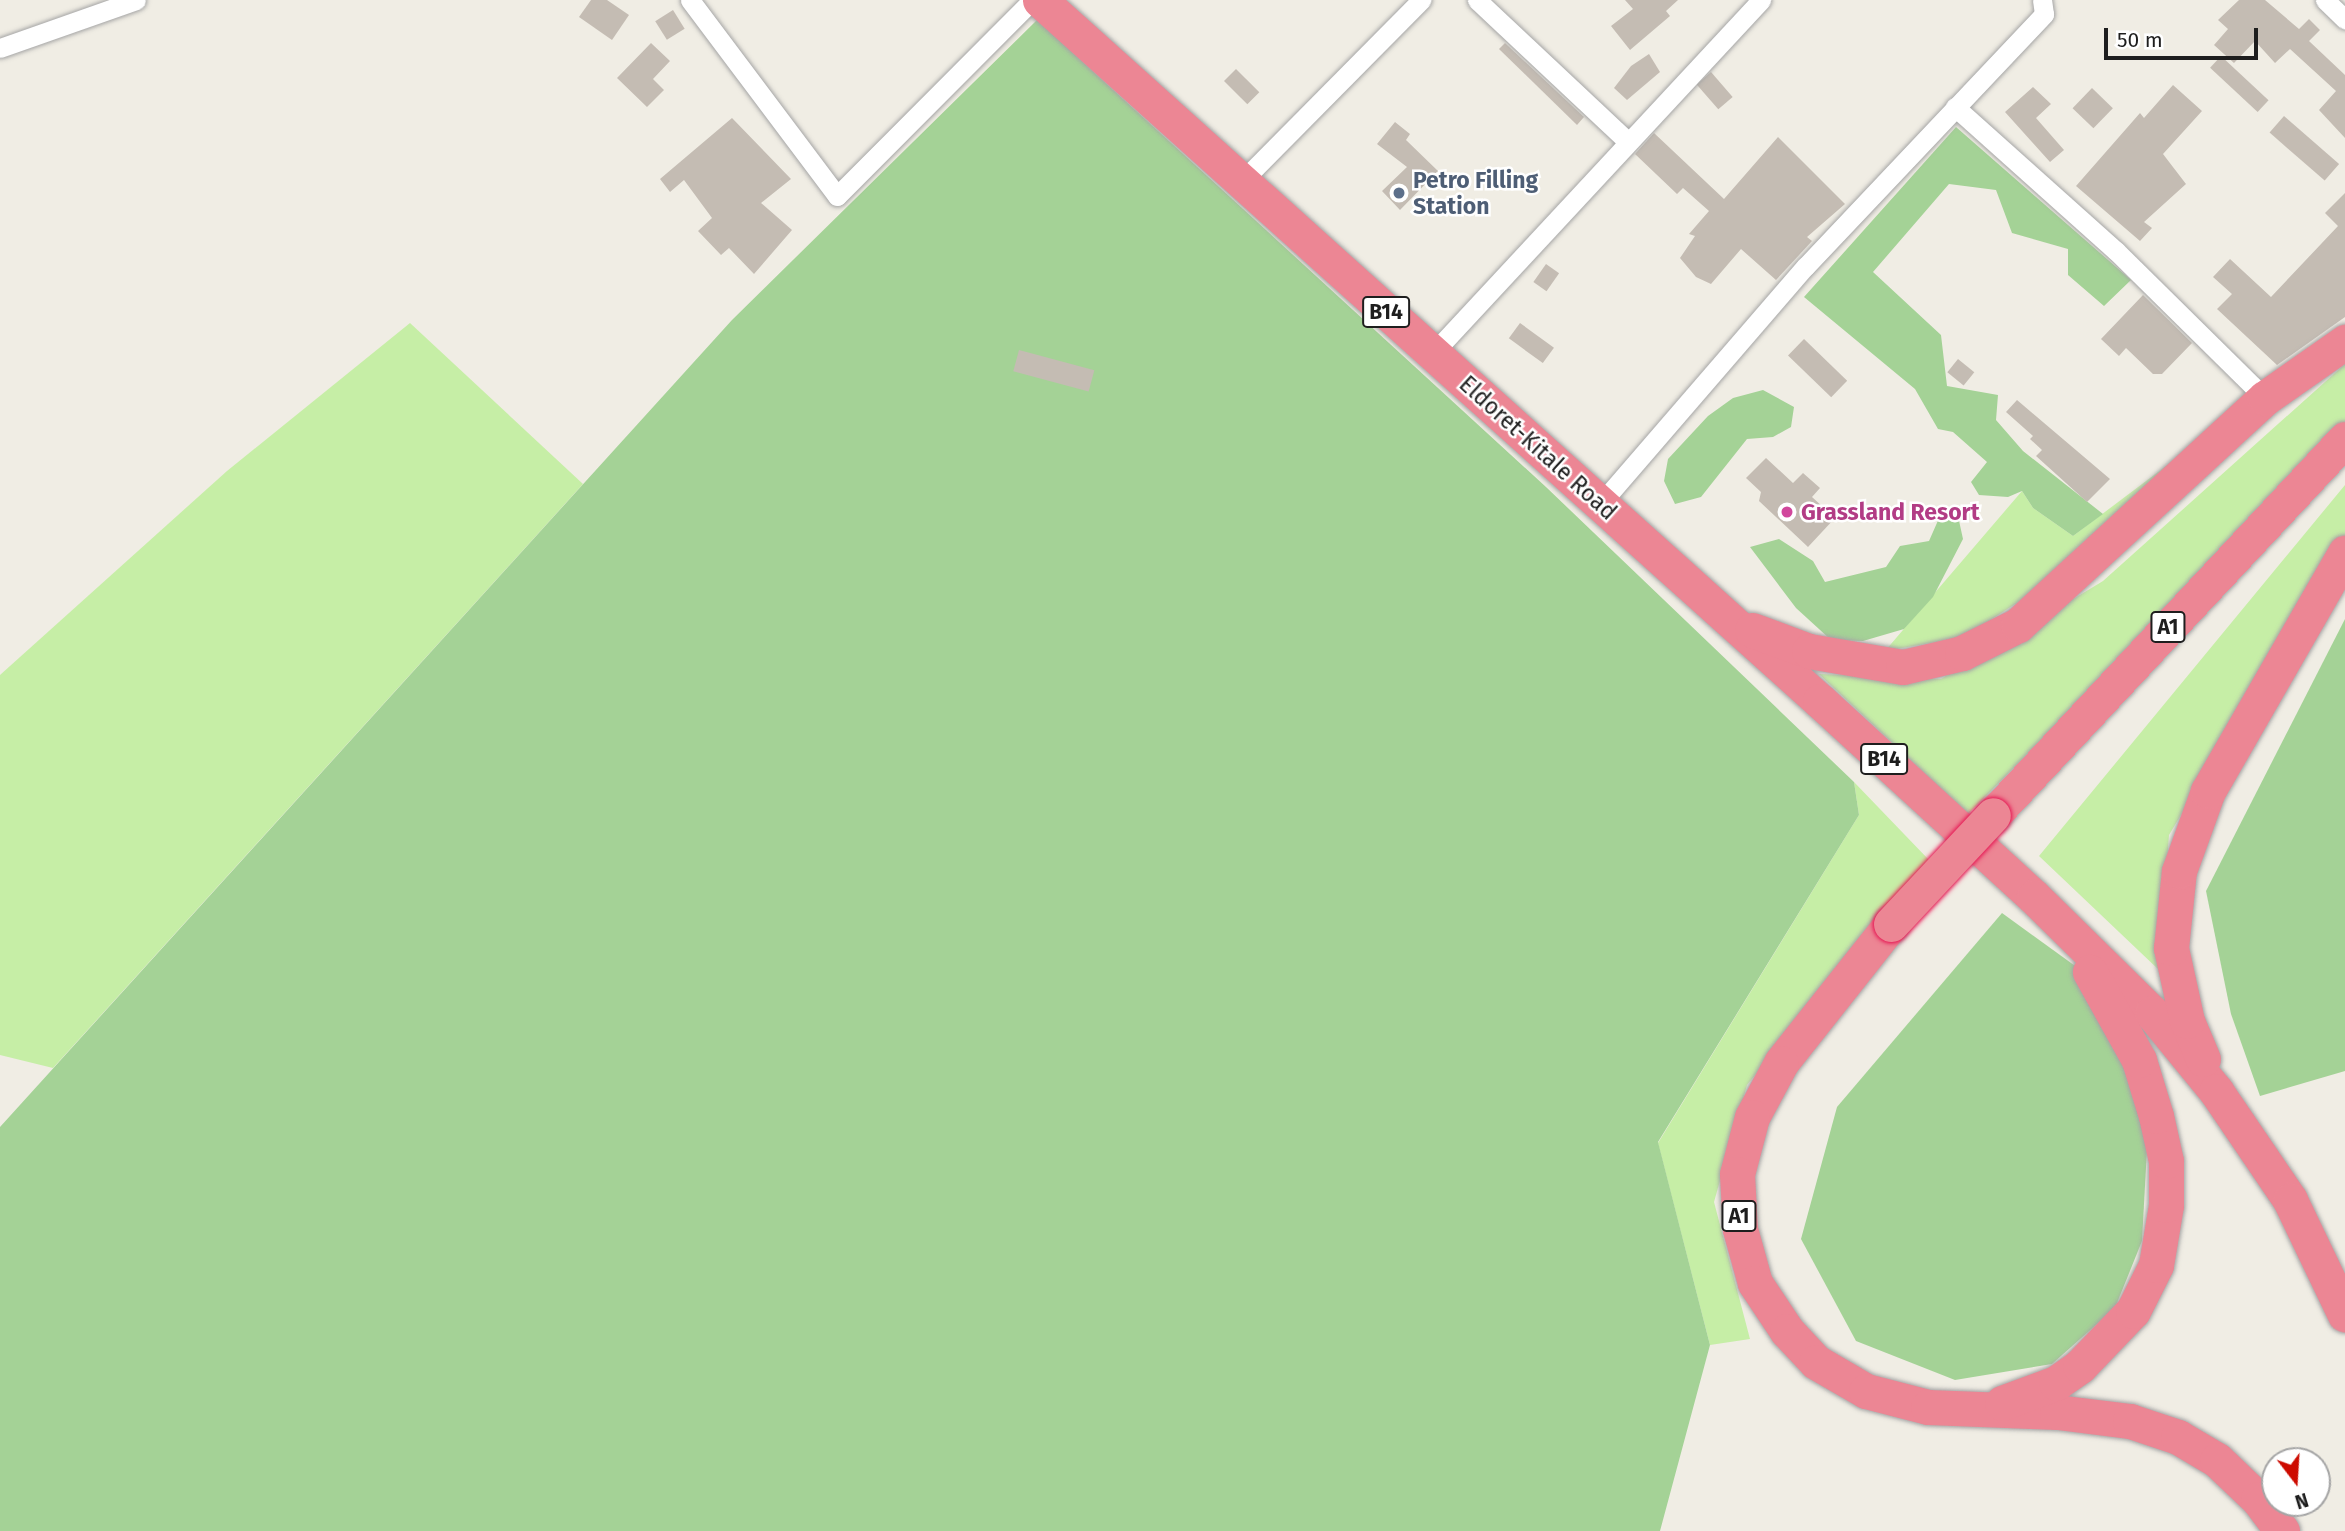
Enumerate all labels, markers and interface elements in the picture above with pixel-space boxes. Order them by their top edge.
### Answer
scale bar [2107,14,2261,58]
text: 50 m [2117,27,2163,53]
place label: Petro Filling Station [1413,166,1538,220]
marker: Petro Filling Station [1391,185,1407,201]
road number: B14 [1362,294,1410,330]
street label: Eldoret-Kitale Road [1454,370,1622,526]
place label: Grassland Resort [1801,498,1980,526]
marker: Grassland Resort [1779,504,1795,520]
road number: A1 [2149,610,2187,644]
road number: B14 [1860,742,1909,776]
road number: A1 [1720,1198,1758,1234]
north arrow [2261,1447,2331,1517]
text: N [2292,1488,2311,1513]

